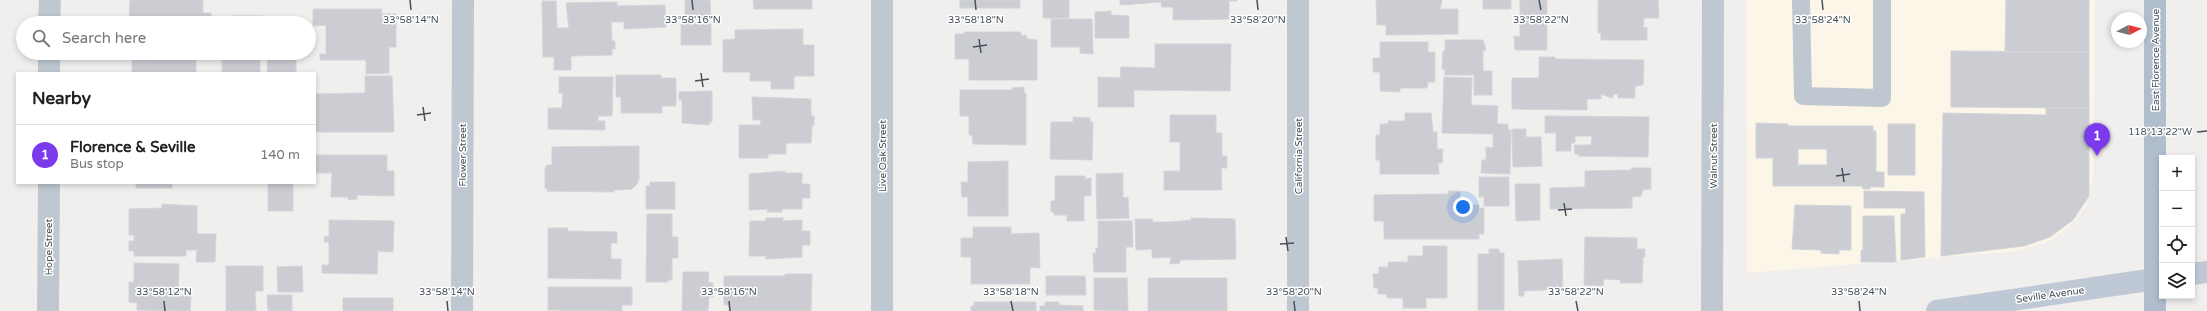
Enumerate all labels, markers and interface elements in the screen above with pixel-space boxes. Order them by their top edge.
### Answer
street label: East Florence Avenue [2150,8,2162,111]
north arrow [2111,12,2147,48]
text: 33°58'14"N [383,14,439,26]
text: 33°58'16"N [665,14,721,26]
text: 33°58'18"N [948,14,1004,26]
text: 33°58'20"N [1230,14,1286,26]
text: 33°58'22"N [1513,14,1569,26]
text: 33°58'24"N [1795,14,1851,26]
search box [16,16,316,60]
icon: search [30,27,52,49]
text: Search here [62,29,146,47]
text: Nearby [32,88,91,109]
street label: California Street [1293,118,1305,194]
street label: Live Oak Street [877,120,889,192]
street label: Flower Street [457,123,469,187]
street label: Walnut Street [1708,123,1720,188]
pin: 1 [2084,123,2110,156]
text: 118°13'22"W [2128,126,2192,138]
text: Florence & Seville [70,138,196,156]
text: 1 [41,147,49,163]
text: 140 m [260,147,300,163]
map controls [2159,155,2195,299]
button: + [2159,155,2195,191]
text: Bus stop [70,156,124,172]
button: − [2159,191,2195,227]
your location [1453,197,1473,217]
street label: Hope Street [43,219,55,275]
button: locate [2159,227,2195,263]
button: layers [2159,263,2195,299]
street label: Seville Avenue [2015,284,2085,306]
text: 33°58'12"N [136,286,192,298]
text: 33°58'14"N [419,286,475,298]
text: 33°58'16"N [701,286,757,298]
text: 33°58'18"N [983,286,1039,298]
text: 33°58'20"N [1266,286,1322,298]
text: 33°58'22"N [1548,286,1604,298]
text: 33°58'24"N [1831,286,1887,298]

